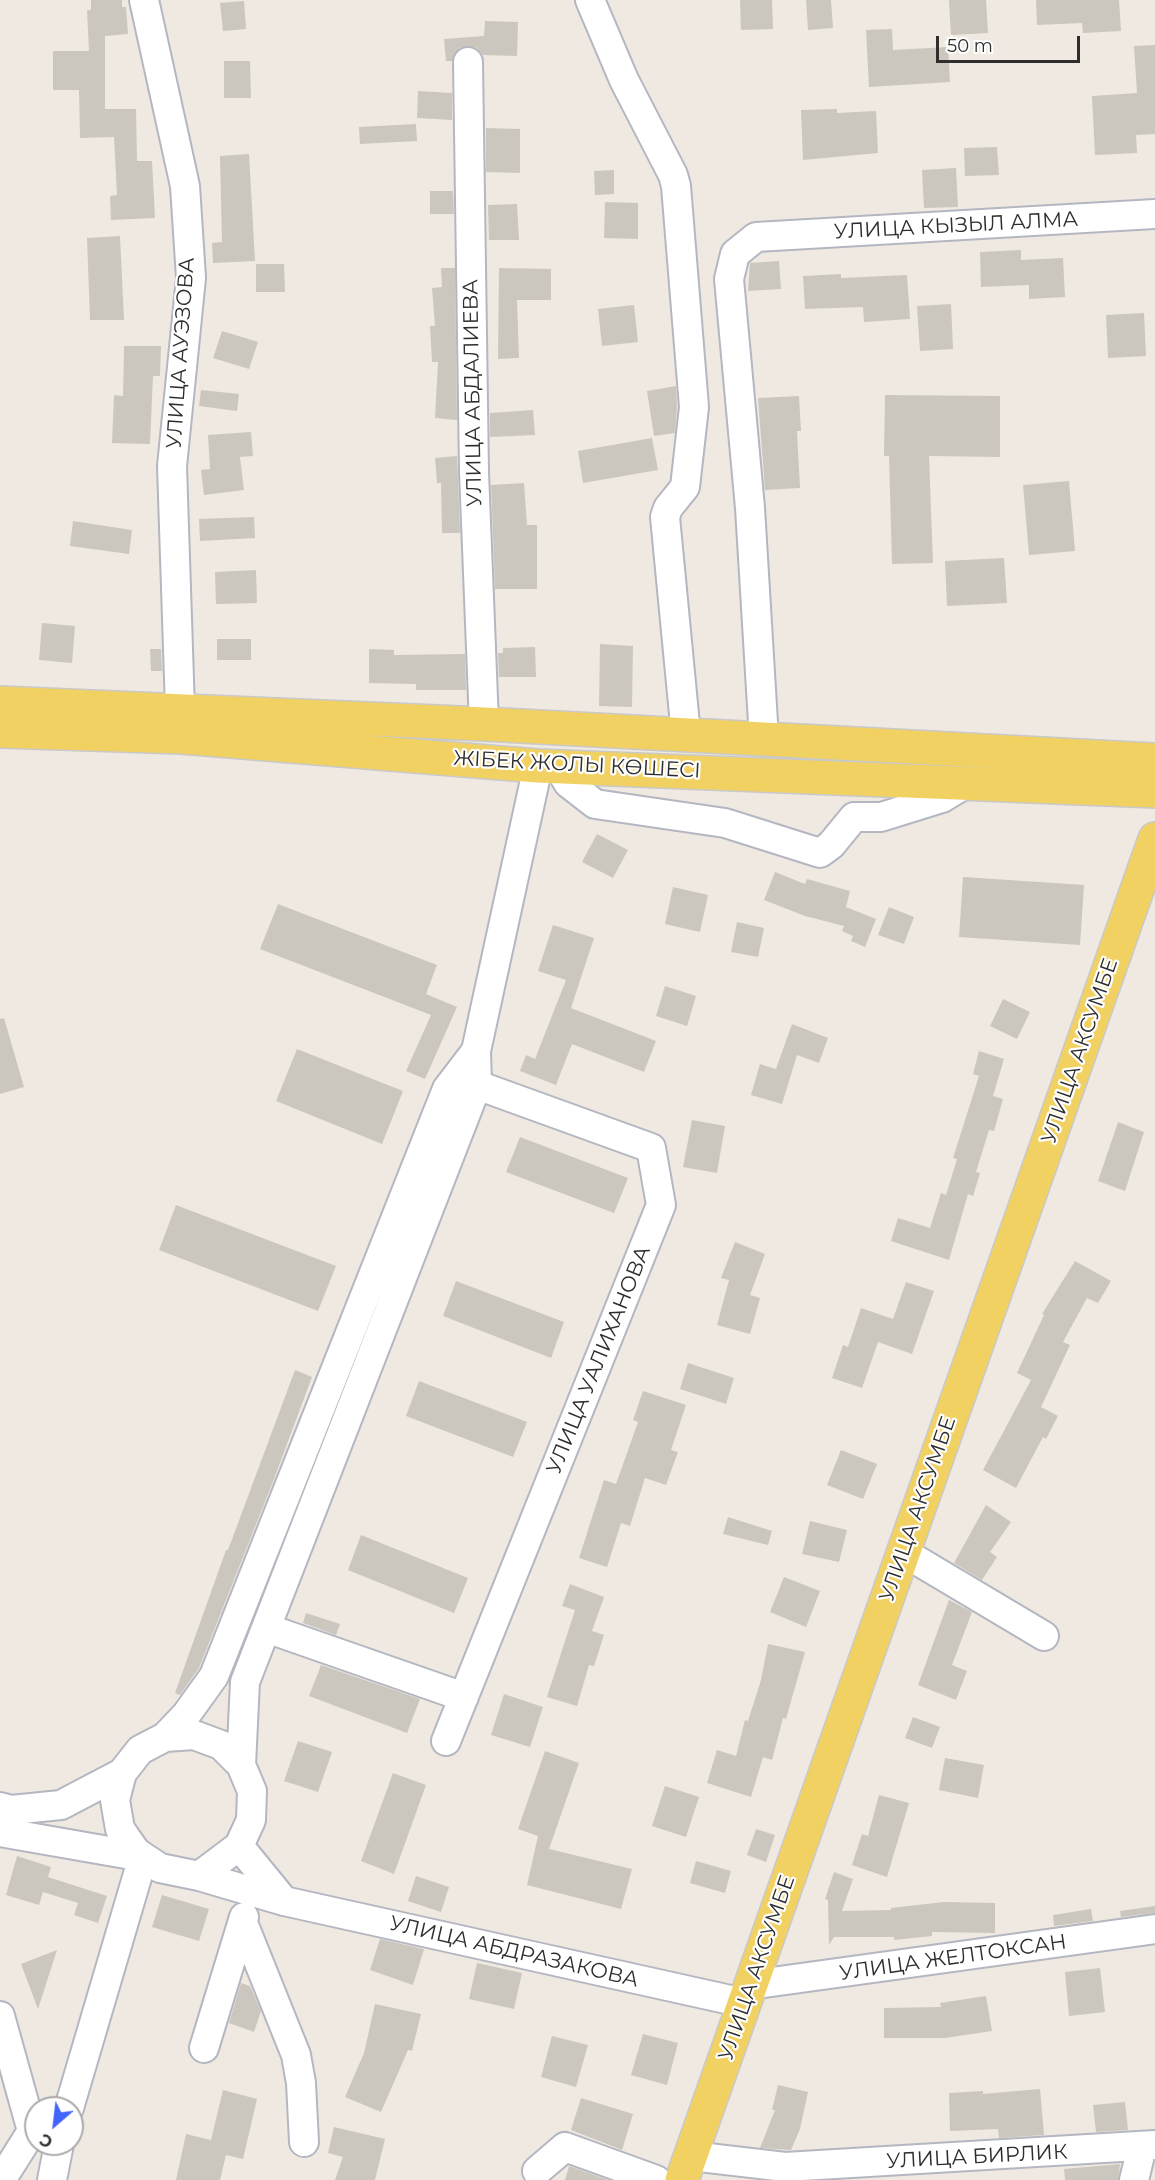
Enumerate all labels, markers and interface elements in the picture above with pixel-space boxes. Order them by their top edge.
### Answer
scale bar [939,24,1083,62]
text: 50 m [947,35,993,57]
street label: УЛИЦА КЫЗЫЛ АЛМА [833,207,1079,245]
street label: УЛИЦА АУЭЗОВА [162,256,200,450]
street label: УЛИЦА АБДАЛИЕВА [458,279,488,507]
street label: ЖІБЕК ЖОЛЫ КӨШЕСІ [453,746,701,784]
street label: УЛИЦА АКСУМБЕ [1037,955,1123,1147]
street label: УЛИЦА УАЛИХАНОВА [542,1242,656,1478]
street label: УЛИЦА АКСУМБЕ [875,1413,961,1605]
street label: УЛИЦА АКСУМБЕ [714,1872,800,2064]
street label: УЛИЦА АБДРАЗАКОВА [387,1911,641,1993]
street label: УЛИЦА ЖЕЛТОКСАН [838,1930,1068,1986]
north arrow [24,2096,84,2156]
text: С [37,2129,56,2152]
street label: УЛИЦА БИРЛИК [886,2140,1068,2174]

